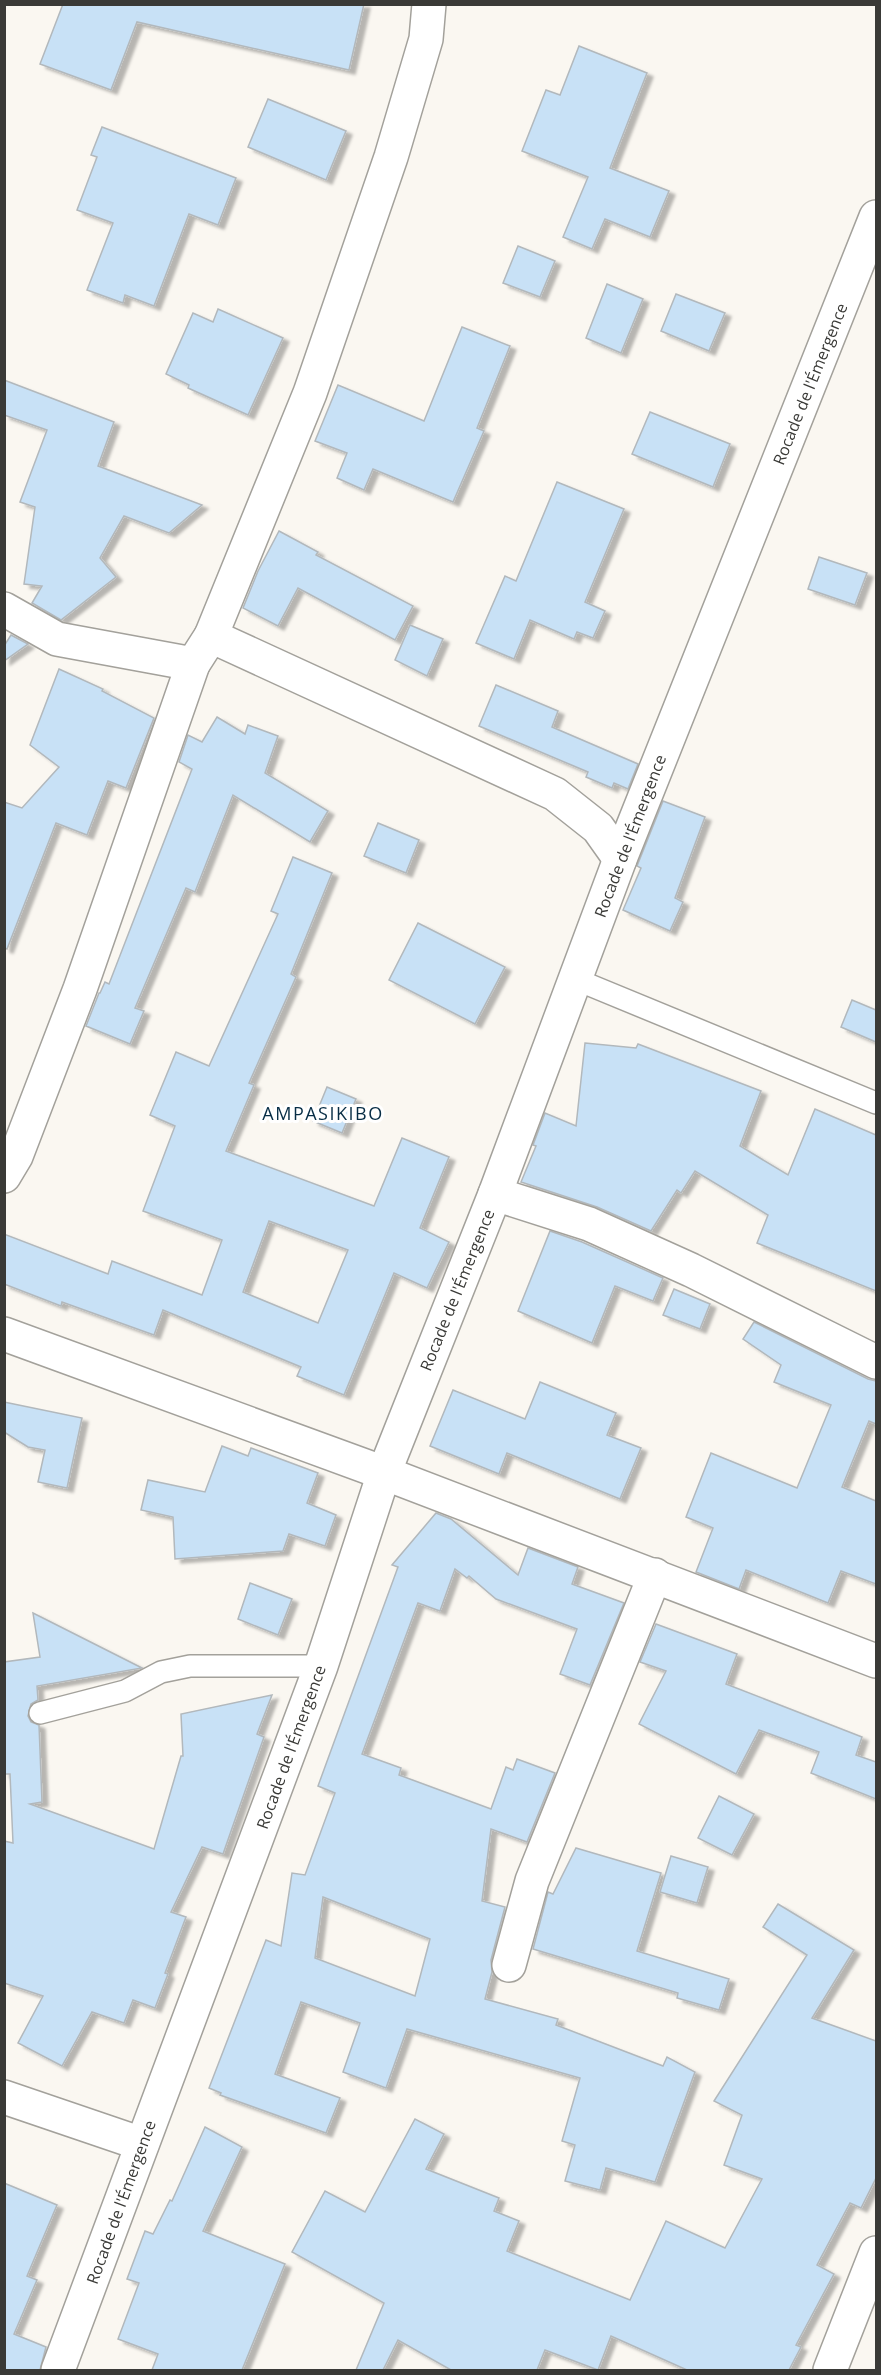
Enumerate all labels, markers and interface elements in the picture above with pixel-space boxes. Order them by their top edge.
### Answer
street label: Rocade de l'Émergence [767,300,853,468]
street label: Rocade de l'Émergence [589,751,671,921]
district label: AMPASIKIBO [262,1101,384,1125]
street label: Rocade de l'Émergence [414,1206,500,1374]
street label: Rocade de l'Émergence [251,1662,331,1832]
street label: Rocade de l'Émergence [81,2117,161,2287]

